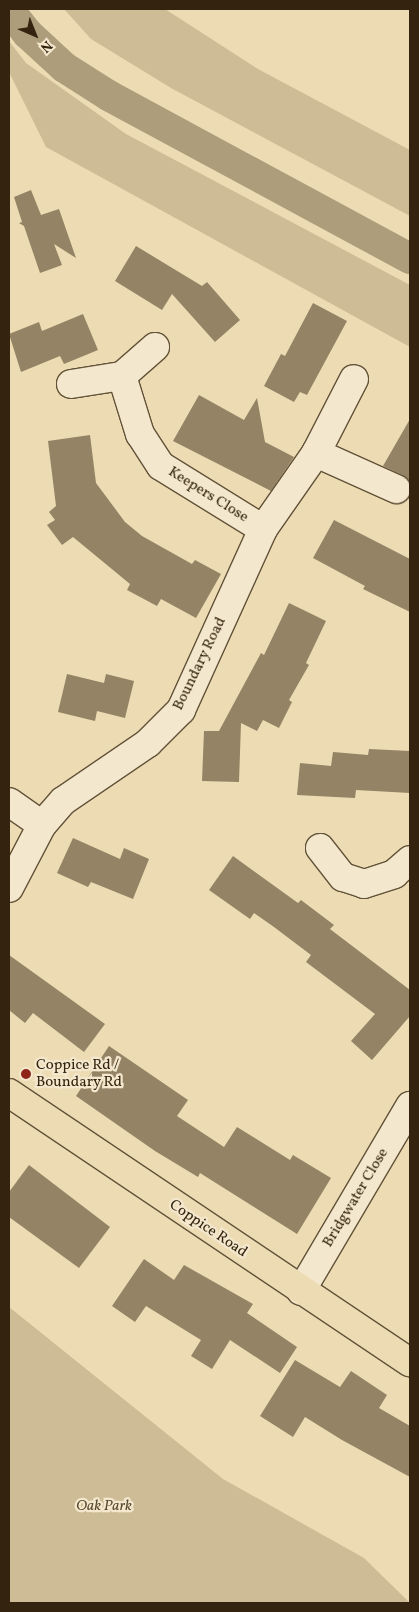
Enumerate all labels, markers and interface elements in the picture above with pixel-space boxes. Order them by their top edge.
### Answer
north arrow [10,10,60,60]
text: N [36,36,56,57]
street label: Keepers Close [165,463,251,527]
street label: Boundary Road [170,614,230,714]
place label: Coppice Rd / Boundary Rd [36,1056,122,1091]
marker: Coppice Rd / Boundary Rd [20,1068,32,1080]
street label: Bridgwater Close [319,1145,393,1251]
street label: Coppice Road [166,1196,250,1262]
park label: Oak Park [76,1498,132,1516]

